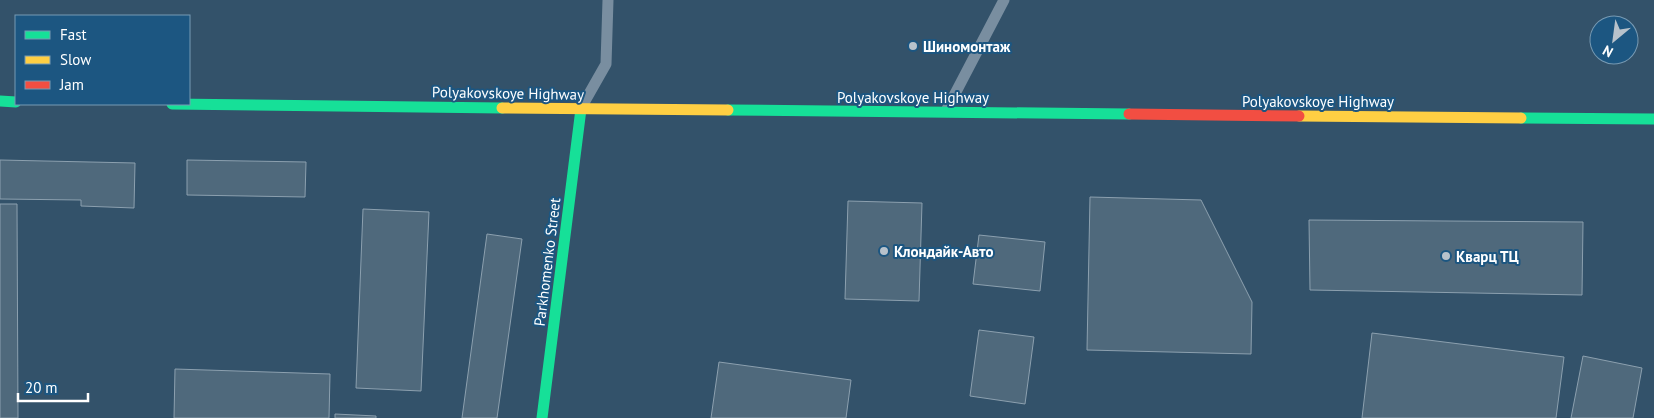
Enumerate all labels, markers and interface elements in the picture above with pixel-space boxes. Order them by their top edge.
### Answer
legend [15,15,190,105]
north arrow [1589,15,1639,65]
text: Fast [60,25,87,44]
place label: Шиномонтаж [923,37,1011,56]
marker: Шиномонтаж [907,40,919,52]
text: N [1599,41,1616,61]
text: Slow [60,50,91,69]
text: Jam [59,75,84,94]
street label: Polyakovskoye Highway [432,82,584,104]
street label: Polyakovskoye Highway [837,88,989,107]
street label: Polyakovskoye Highway [1242,92,1394,111]
street label: Parkhomenko Street [530,197,564,327]
place label: Клондайк-Авто [894,242,994,261]
marker: Клондайк-Авто [878,245,890,257]
place label: Кварц ТЦ [1456,247,1519,266]
marker: Кварц ТЦ [1440,250,1452,262]
scale bar [18,370,88,402]
text: 20 m [25,378,58,397]

